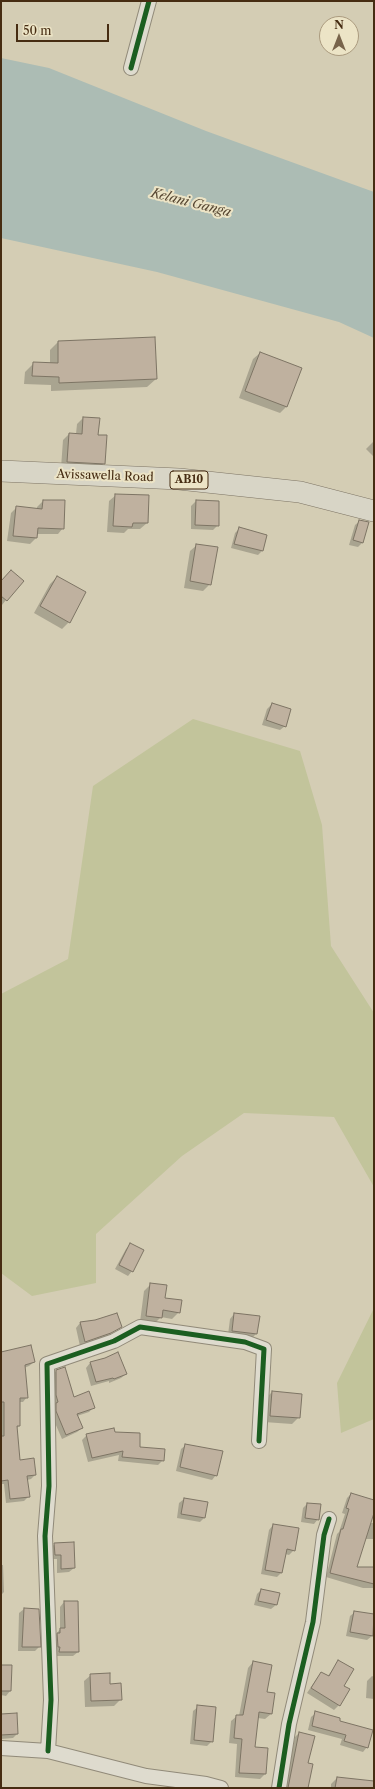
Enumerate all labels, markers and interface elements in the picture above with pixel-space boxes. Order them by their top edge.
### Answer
scale bar [18,16,111,42]
north arrow [319,16,359,56]
text: N [334,18,344,32]
text: 50 m [23,23,52,38]
water label: Kelani Ganga [149,186,233,220]
street label: Avissawella Road [56,467,154,485]
road number: AB10 [170,471,208,489]

